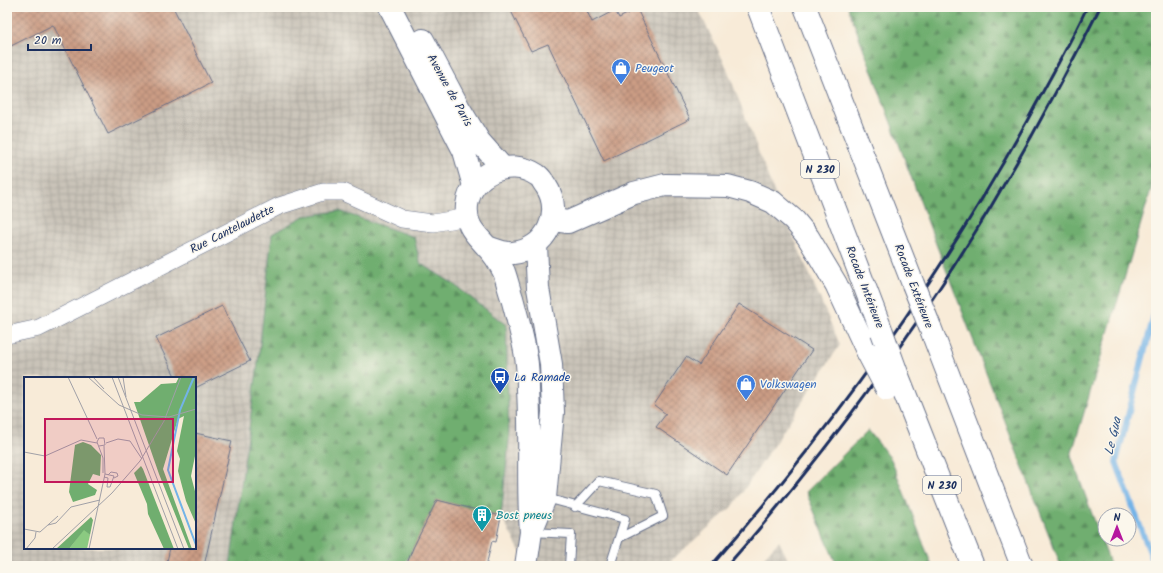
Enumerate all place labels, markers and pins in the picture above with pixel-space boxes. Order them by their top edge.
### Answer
shop icon: Peugeot [610,57,632,85]
place label: Peugeot [635,59,674,78]
bus stop icon: La Ramade [489,366,511,394]
place label: La Ramade [514,368,571,387]
shop icon: Volkswagen [735,373,757,401]
place label: Volkswagen [760,375,817,394]
building icon: Bost pneus [471,504,493,532]
place label: Bost pneus [496,506,552,525]

